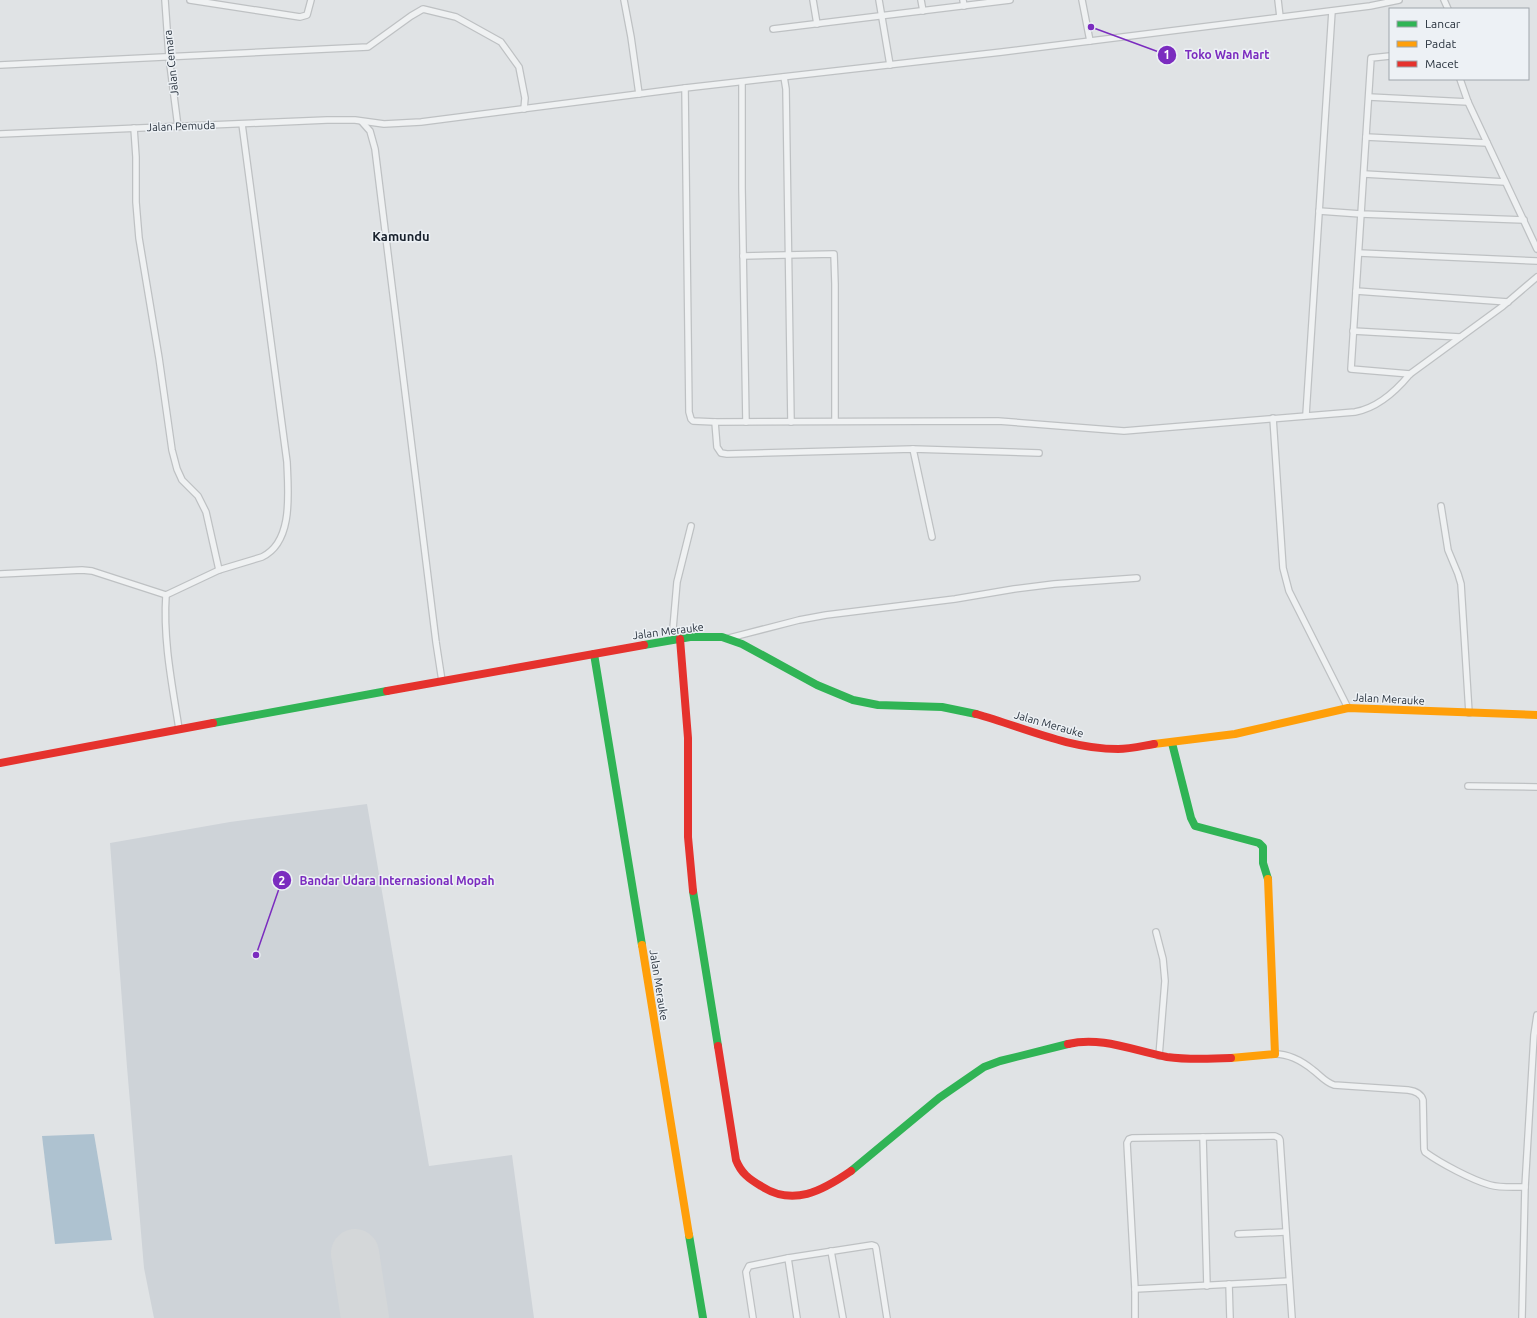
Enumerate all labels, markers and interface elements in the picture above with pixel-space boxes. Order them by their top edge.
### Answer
legend [1389,8,1529,80]
text: Lancar [1425,17,1461,30]
street label: Jalan Cemara [162,29,180,97]
text: Padat [1425,37,1456,50]
callout: Toko Wan Mart [1157,43,1277,67]
text: 1 [1164,48,1170,61]
text: Toko Wan Mart [1185,48,1269,61]
text: Macet [1425,57,1459,70]
street label: Jalan Pemuda [146,119,216,133]
district label: Kamundu [372,229,430,243]
street label: Jalan Merauke [632,621,704,641]
street label: Jalan Merauke [1353,691,1425,707]
street label: Jalan Merauke [1013,708,1085,740]
callout: Bandar Udara Internasional Mopah [272,868,503,892]
text: 2 [279,874,286,887]
text: Bandar Udara Internasional Mopah [299,874,495,887]
street label: Jalan Merauke [647,949,671,1021]

